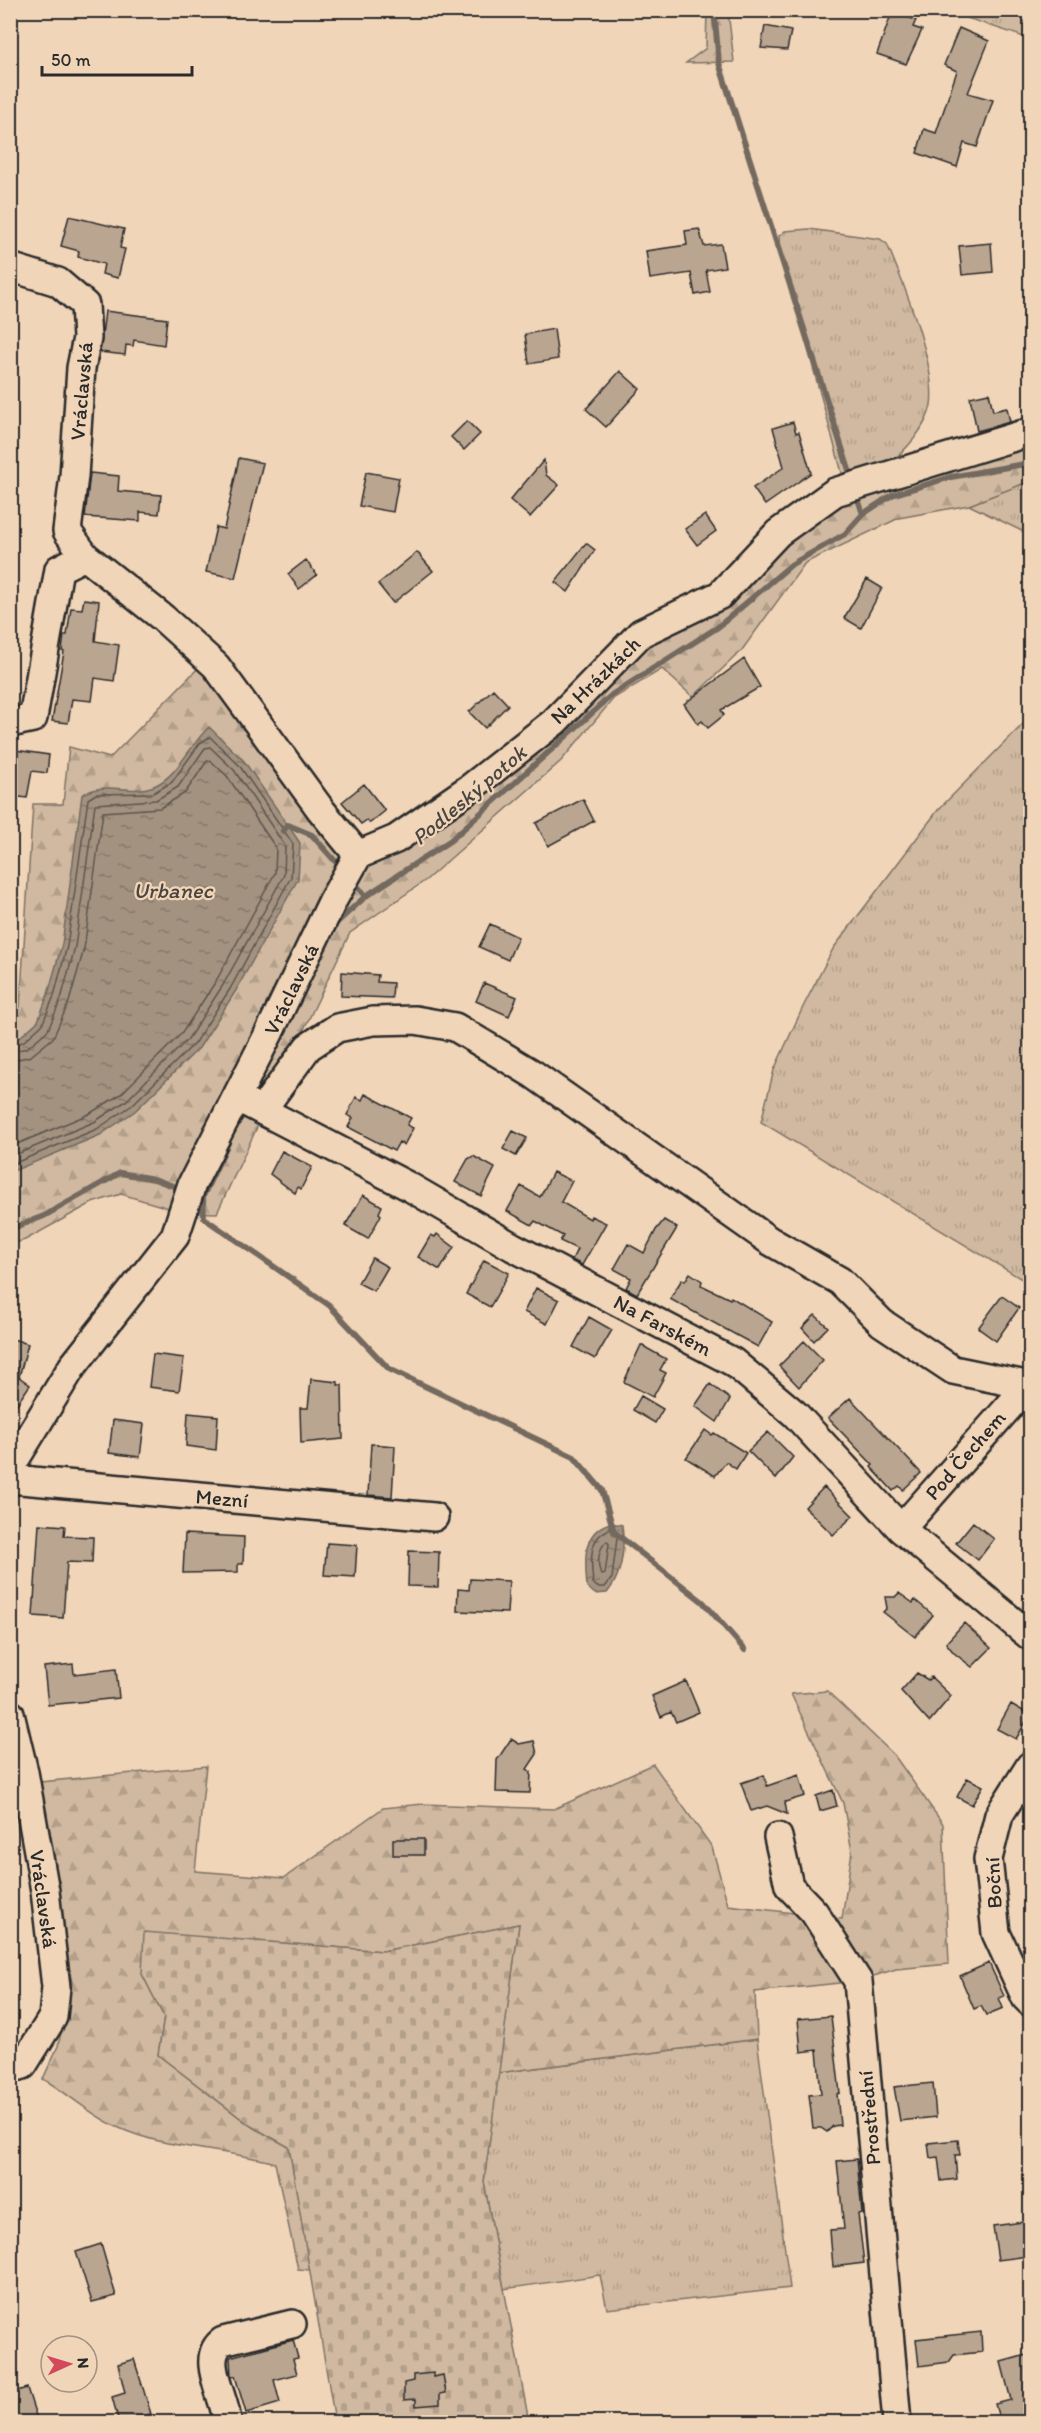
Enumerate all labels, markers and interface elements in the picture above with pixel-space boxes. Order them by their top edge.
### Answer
scale bar [42,39,192,77]
text: 50 m [51,49,91,71]
street label: Vráclavská [64,341,98,441]
street label: Na Hrázkách [545,631,645,729]
water label: Podleský potok [406,738,533,851]
water label: Urbanec [133,877,213,904]
street label: Vráclavská [258,939,324,1039]
street label: Na Farském [610,1289,717,1361]
street label: Pod Čechem [919,1405,1011,1505]
street label: Mezní [195,1483,250,1513]
street label: Vráclavská [25,1848,63,1950]
street label: Boční [979,1856,1007,1909]
street label: Prostřední [852,2069,886,2166]
north arrow [39,2334,99,2394]
text: N [74,2357,93,2369]

